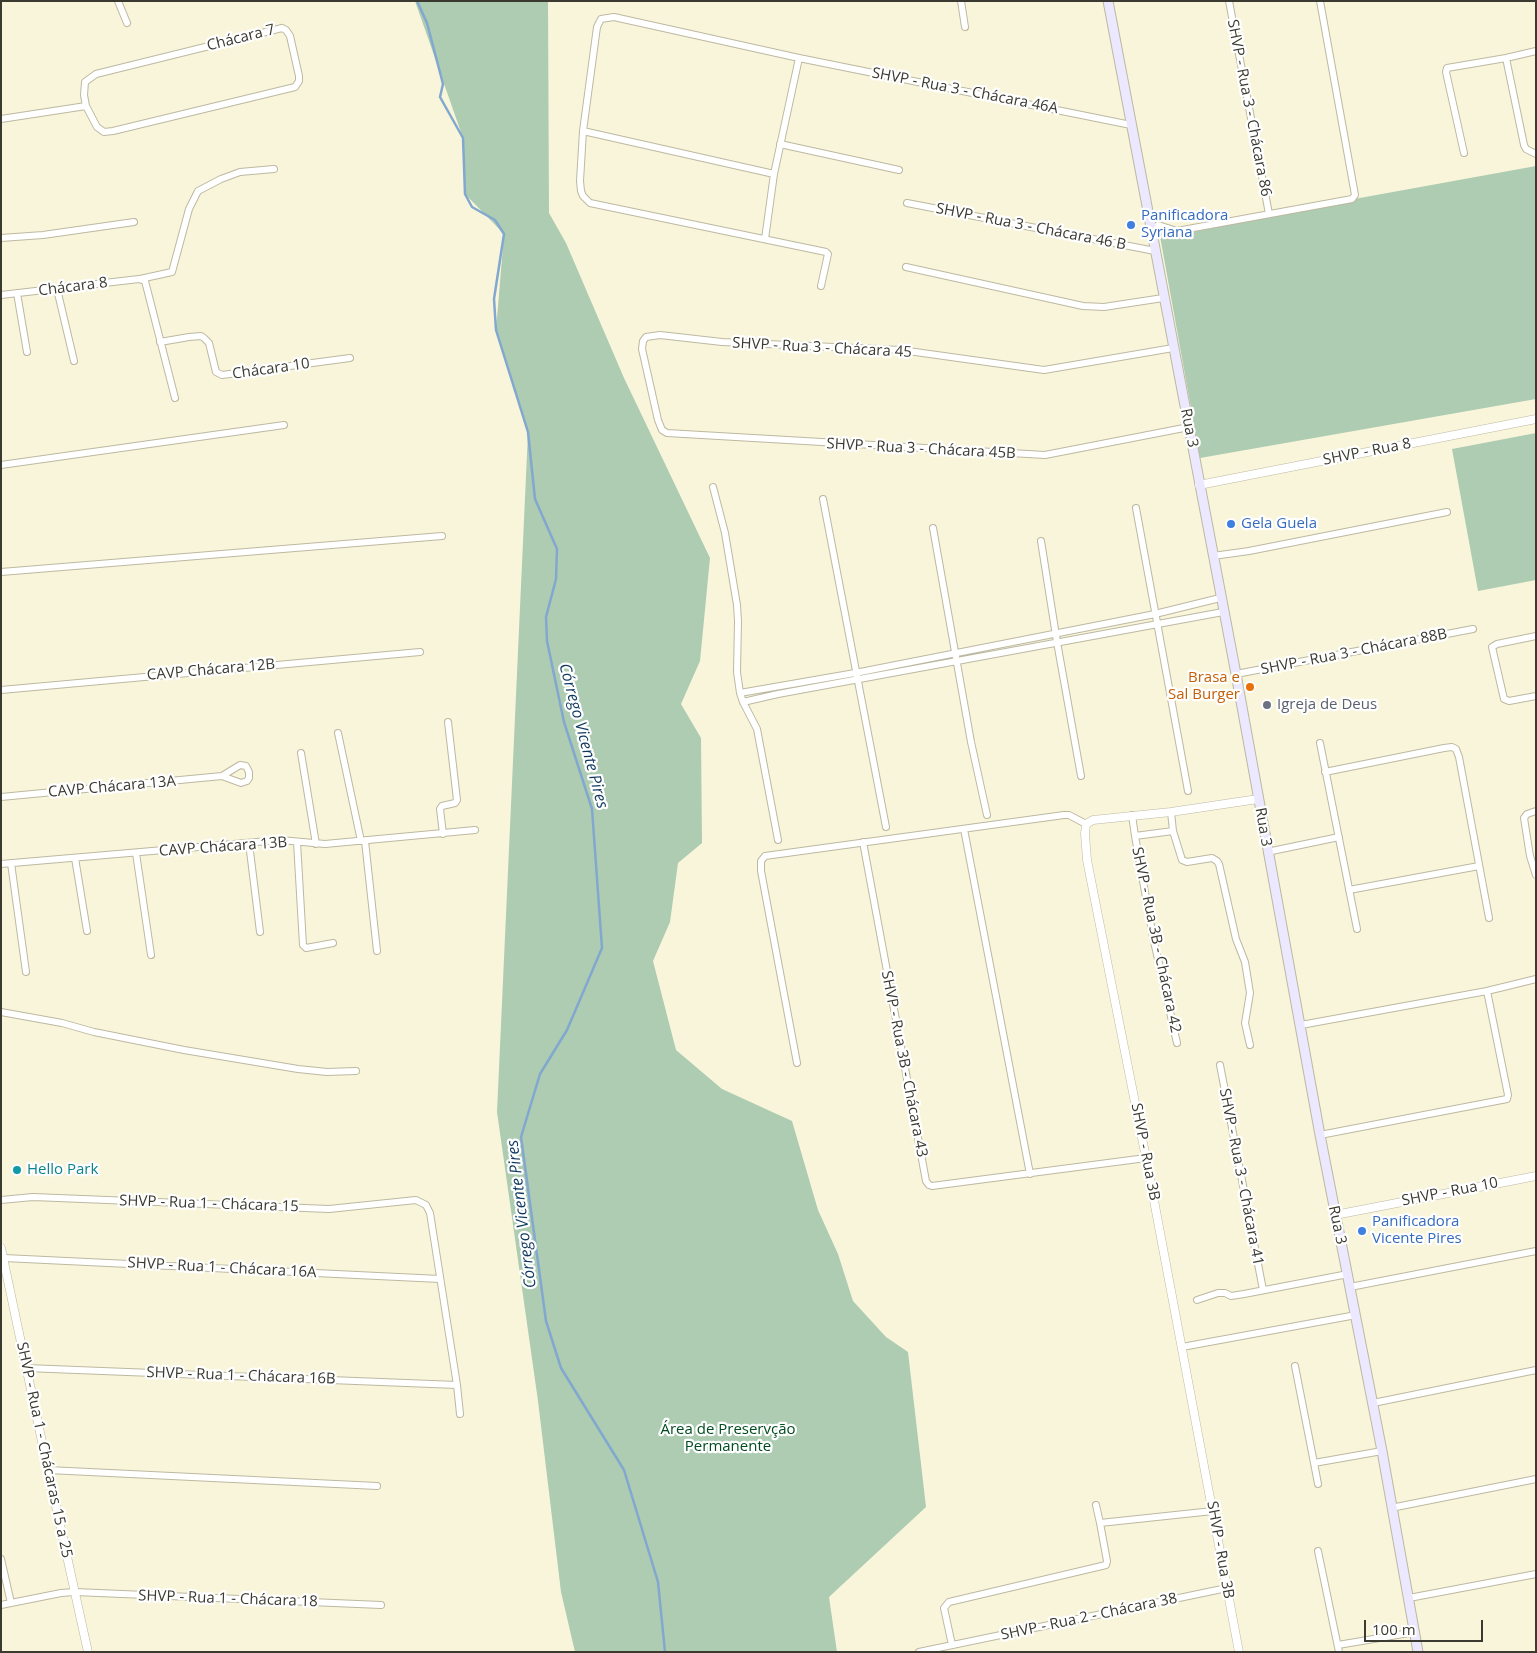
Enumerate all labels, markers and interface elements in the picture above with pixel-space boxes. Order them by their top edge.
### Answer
street label: SHVP - Rua 3 - Chácara 86 [1223,18,1275,198]
street label: Chácara 7 [205,21,277,55]
street label: SHVP - Rua 3 - Chácara 46A [870,64,1060,118]
street label: SHVP - Rua 3 - Chácara 46 B [934,200,1128,254]
place label: Panificadora Syriana [1141,207,1228,242]
marker: Panificadora Syriana [1125,219,1137,231]
street label: Chácara 8 [37,274,109,300]
street label: SHVP - Rua 3 - Chácara 45 [732,334,912,362]
street label: Chácara 10 [231,355,311,383]
street label: Rua 3 [1176,407,1202,449]
street label: SHVP - Rua 3 - Chácara 45B [826,435,1016,463]
street label: SHVP - Rua 8 [1322,435,1412,469]
place label: Gela Guela [1241,515,1317,533]
marker: Gela Guela [1225,518,1237,530]
street label: SHVP - Rua 3 - Chácara 88B [1259,625,1449,679]
street label: CAVP Chácara 12B [146,655,276,685]
water label: Córrego Vicente Pires [554,661,612,811]
place label: Brasa e Sal Burger [1168,669,1240,704]
marker: Brasa e Sal Burger [1244,681,1256,693]
place label: Igreja de Deus [1277,696,1377,714]
marker: Igreja de Deus [1261,699,1273,711]
street label: CAVP Chácara 13A [47,772,177,802]
street label: Rua 3 [1251,806,1275,848]
street label: CAVP Chácara 13B [158,834,288,860]
street label: SHVP - Rua 3B - Chácara 42 [1128,845,1184,1035]
street label: SHVP - Rua 3B - Chácara 43 [877,969,931,1159]
street label: SHVP - Rua 3 - Chácara 41 [1215,1087,1267,1267]
street label: SHVP - Rua 3B [1127,1102,1163,1202]
water label: Córrego Vicente Pires [503,1139,541,1289]
place label: Hello Park [27,1161,98,1179]
marker: Hello Park [11,1164,23,1176]
street label: SHVP - Rua 10 [1400,1174,1500,1210]
street label: SHVP - Rua 1 - Chácara 15 [119,1192,299,1216]
street label: Rua 3 [1324,1204,1350,1246]
place label: Panificadora Vicente Pires [1372,1213,1462,1248]
marker: Panificadora Vicente Pires [1356,1225,1368,1237]
street label: SHVP - Rua 1 - Chácara 16A [127,1254,317,1282]
street label: SHVP - Rua 1 - Chácaras 15 a 25 [12,1340,76,1560]
street label: SHVP - Rua 1 - Chácara 16B [146,1364,336,1388]
park label: Área de Preservção Permanente [660,1421,796,1456]
street label: SHVP - Rua 3B [1203,1500,1237,1600]
street label: SHVP - Rua 1 - Chácara 18 [138,1587,318,1611]
street label: SHVP - Rua 2 - Chácara 38 [999,1590,1179,1644]
scale bar [1367,1610,1486,1642]
text: 100 m [1372,1619,1416,1639]

